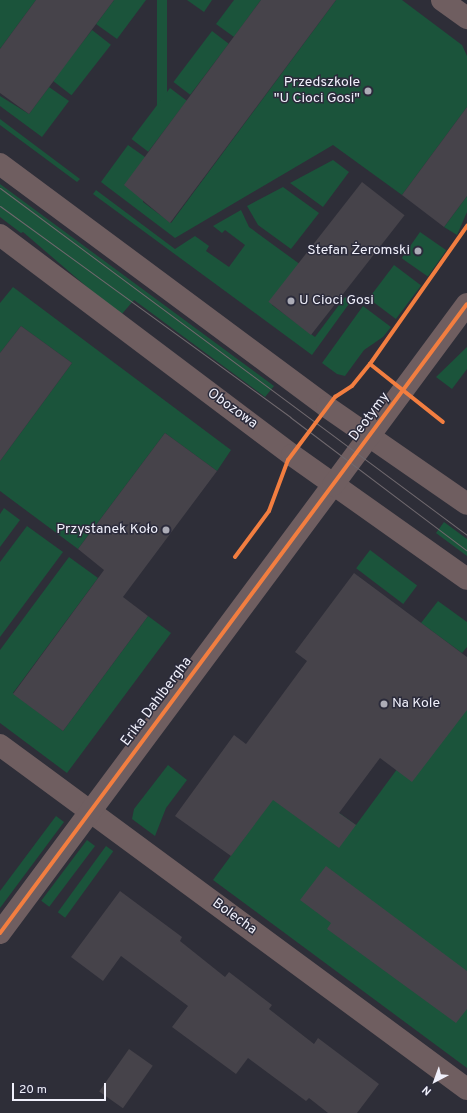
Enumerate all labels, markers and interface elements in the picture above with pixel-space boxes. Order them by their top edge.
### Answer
place label: Przedszkole "U Cioci Gosi" [274,75,360,108]
marker: Przedszkole "U Cioci Gosi" [363,86,373,96]
place label: Stefan Żeromski [307,243,410,259]
marker: Stefan Żeromski [413,246,423,256]
place label: U Cioci Gosi [299,293,374,309]
marker: U Cioci Gosi [286,296,296,306]
street label: Obozowa [204,385,260,433]
street label: Deotymy [346,389,394,445]
place label: Przystanek Koło [56,522,158,538]
marker: Przystanek Koło [161,525,171,535]
street label: Erika Dahlbergha [118,654,196,750]
place label: Na Kole [392,696,440,712]
marker: Na Kole [379,699,389,709]
street label: Bolecha [208,895,260,939]
north arrow [415,1061,455,1101]
scale bar [14,1075,108,1101]
text: 20 m [19,1082,47,1098]
text: N [420,1082,435,1098]

